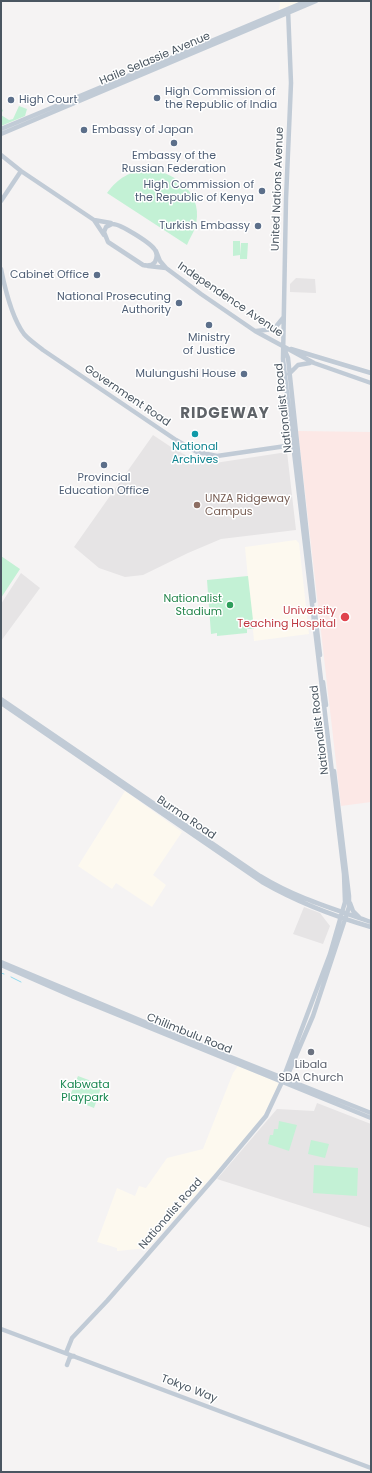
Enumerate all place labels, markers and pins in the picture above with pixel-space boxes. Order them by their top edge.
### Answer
place label: High Commission of the Republic of India [165,85,277,111]
place label: High Court [19,93,77,107]
marker: High Commission of the Republic of India [152,93,162,103]
marker: High Court [6,95,16,105]
place label: Embassy of Japan [92,123,193,137]
marker: Embassy of Japan [79,125,89,135]
marker: Embassy of the Russian Federation [169,138,179,148]
place label: Embassy of the Russian Federation [122,149,226,175]
place label: High Commission of the Republic of Kenya [135,178,254,204]
marker: High Commission of the Republic of Kenya [257,186,267,196]
place label: Turkish Embassy [159,219,250,233]
marker: Turkish Embassy [253,221,263,231]
place label: Cabinet Office [10,268,89,282]
marker: Cabinet Office [92,270,102,280]
place label: National Prosecuting Authority [57,290,171,316]
marker: National Prosecuting Authority [174,298,184,308]
marker: Ministry of Justice [204,320,214,330]
place label: Ministry of Justice [183,331,235,357]
place label: Mulungushi House [136,367,236,381]
marker: Mulungushi House [239,369,249,379]
marker: National Archives [190,429,200,439]
place label: National Archives [172,440,218,466]
marker: Provincial Education Office [99,460,109,470]
place label: Provincial Education Office [59,471,149,497]
place label: UNZA Ridgeway Campus [205,492,290,518]
marker: UNZA Ridgeway Campus [192,500,202,510]
place label: Nationalist Stadium [163,592,222,618]
marker: Nationalist Stadium [225,600,235,610]
place label: University Teaching Hospital [237,604,336,630]
marker: University Teaching Hospital [339,611,351,623]
marker: Libala SDA Church [306,1047,316,1057]
place label: Libala SDA Church [279,1058,343,1084]

